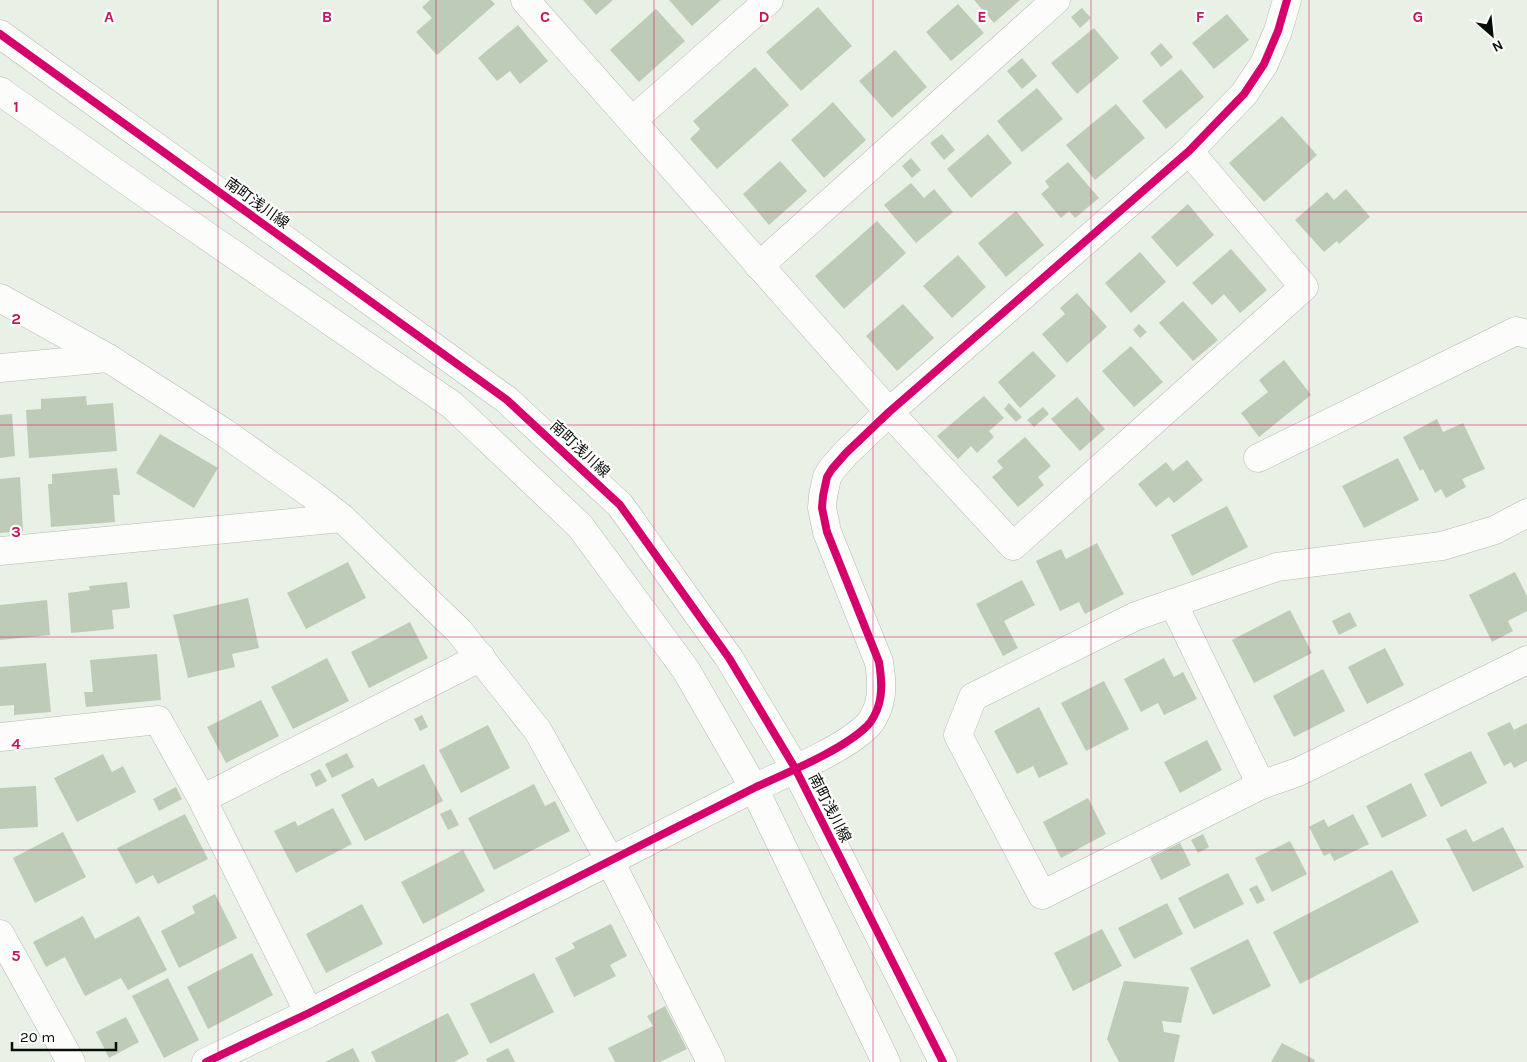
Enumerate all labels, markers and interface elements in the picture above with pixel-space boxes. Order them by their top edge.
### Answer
text: A [104,7,114,26]
text: B [322,7,332,26]
text: C [540,7,550,26]
text: D [759,7,770,26]
text: E [977,7,987,26]
text: F [1196,7,1205,26]
text: G [1413,7,1423,26]
north arrow [1467,10,1517,60]
text: N [1489,36,1506,56]
text: 1 [13,97,19,116]
street label: 南町浅川線 [221,174,293,232]
text: 2 [11,309,21,328]
street label: 南町浅川線 [546,417,614,481]
text: 3 [11,522,21,541]
text: 4 [11,734,21,753]
street label: 南町浅川線 [805,770,855,846]
text: 5 [11,946,21,965]
scale bar [12,1020,116,1052]
text: 20 m [20,1028,55,1046]

